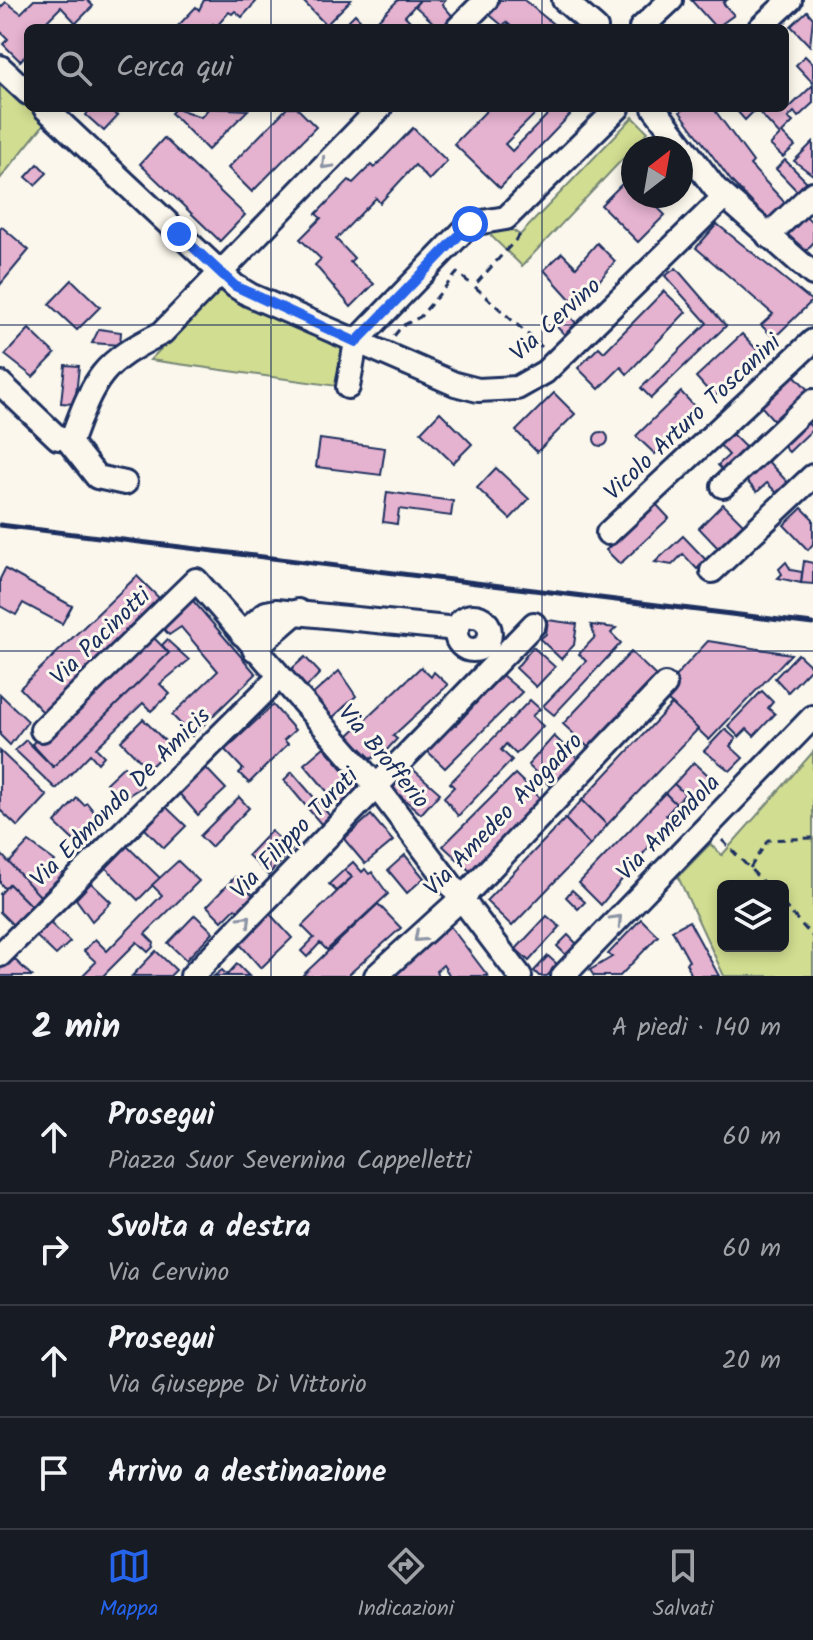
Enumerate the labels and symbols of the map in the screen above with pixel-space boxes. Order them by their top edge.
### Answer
north arrow [621,136,693,208]
one-way arrow [321,155,335,169]
route start [452,206,488,242]
route end [161,216,197,252]
street label: Via Cervino [501,268,611,372]
street label: Vicolo Arturo Toscanini [595,324,792,511]
street label: Via Pacinotti [41,578,162,695]
street label: Via Brofferio [327,696,439,818]
street label: Via Edmondo De Amicis [21,698,221,898]
street label: Via Amedeo Avogadro [415,724,593,906]
street label: Via Filippo Turati [221,758,369,909]
street label: Via Amendola [608,765,730,891]
one-way arrow [237,915,251,929]
one-way arrow [608,915,623,929]
one-way arrow [414,927,428,942]

